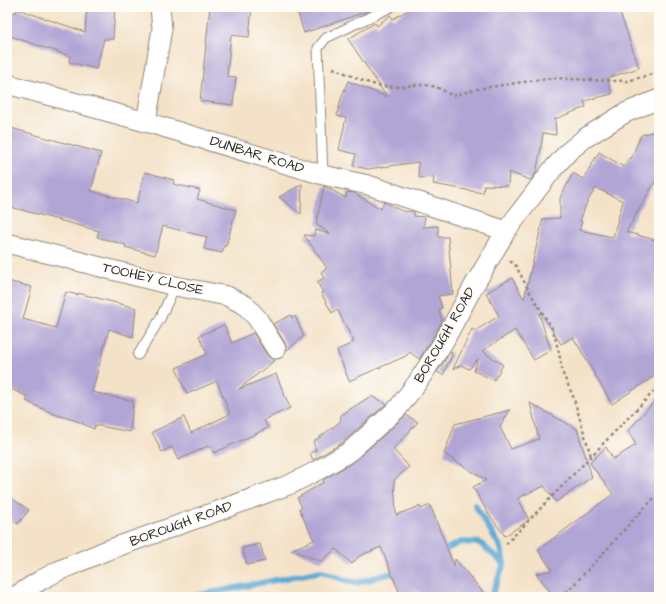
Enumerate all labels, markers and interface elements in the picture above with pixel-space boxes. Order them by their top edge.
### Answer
street label: DUNBAR ROAD [207,131,307,179]
street label: TOOHEY CLOSE [100,258,206,301]
street label: BOROUGH ROAD [409,283,481,387]
street label: BOROUGH ROAD [127,496,235,552]

